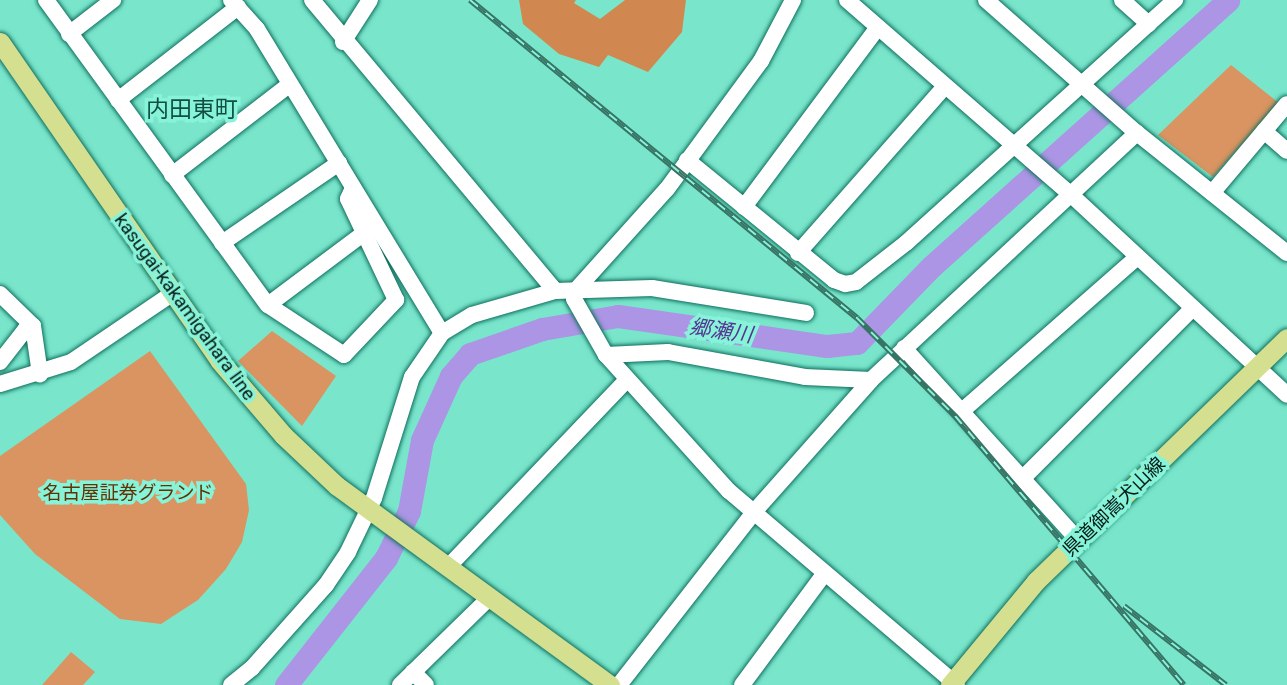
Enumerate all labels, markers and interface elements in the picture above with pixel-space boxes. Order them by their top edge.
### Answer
district label: 内田東町 [146,96,238,124]
street label: kasugai-kakamigahara line [110,209,260,405]
water label: 郷瀬川 [688,314,754,348]
street label: 県道御嵩犬山線 [1058,453,1170,561]
park label: 名古屋証券グランド [43,482,213,504]

